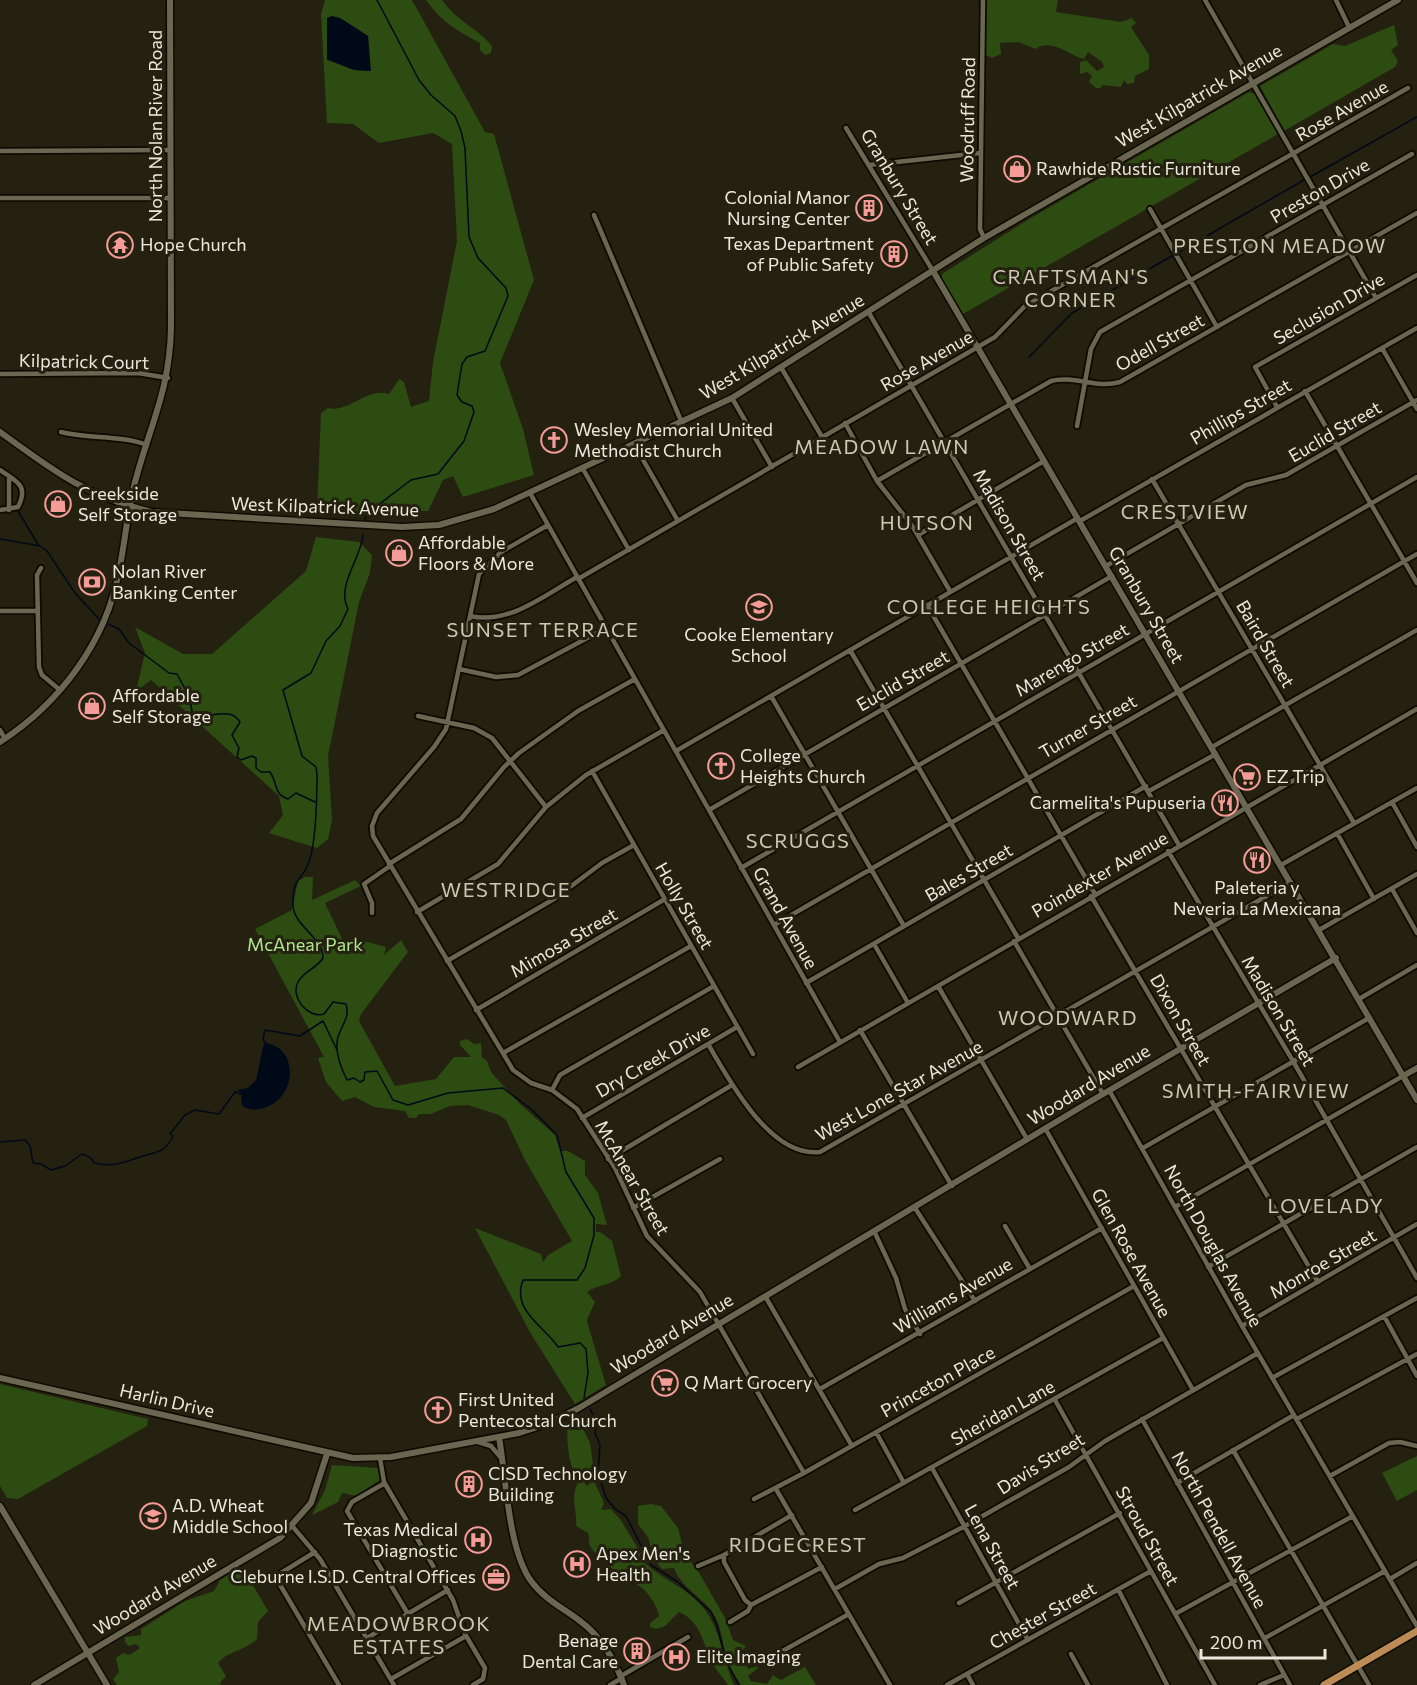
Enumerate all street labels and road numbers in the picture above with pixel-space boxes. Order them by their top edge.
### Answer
street label: North Nolan River Road [144,30,166,222]
street label: West Kilpatrick Avenue [1111,39,1286,152]
street label: Woodruff Road [955,57,979,183]
street label: Rose Avenue [1291,75,1392,145]
street label: Granbury Street [857,124,943,248]
street label: Preston Drive [1266,153,1373,227]
street label: Seclusion Drive [1269,268,1388,349]
street label: West Kilpatrick Avenue [695,288,868,404]
street label: Odell Street [1111,309,1208,376]
street label: Rose Avenue [876,325,977,395]
street label: Kilpatrick Court [19,349,149,373]
street label: Phillips Street [1186,373,1295,449]
street label: Euclid Street [1284,396,1385,467]
street label: Madison Street [969,465,1051,584]
street label: West Kilpatrick Avenue [231,492,419,520]
street label: Granbury Street [1104,542,1189,667]
street label: Baird Street [1232,596,1300,691]
street label: Marengo Street [1011,618,1132,701]
street label: Euclid Street [852,645,953,716]
street label: Turner Street [1035,689,1140,763]
street label: Poindexter Avenue [1028,826,1171,922]
street label: Bales Street [921,838,1016,906]
street label: Holly Street [651,858,719,953]
street label: Grand Avenue [749,862,823,973]
street label: Mimosa Street [506,903,621,982]
street label: Madison Street [1237,951,1320,1070]
street label: Dixon Street [1146,970,1216,1069]
street label: Dry Creek Drive [592,1019,713,1102]
street label: West Lone Star Avenue [811,1035,986,1145]
street label: Woodard Avenue [1023,1039,1154,1129]
street label: McAnear Street [591,1116,675,1239]
street label: North Douglas Avenue [1160,1161,1268,1330]
street label: Glen Rose Avenue [1087,1184,1176,1321]
street label: Monroe Street [1265,1224,1380,1303]
street label: Williams Avenue [889,1252,1016,1338]
street label: Woodard Avenue [606,1288,737,1378]
street label: Princeton Place [877,1341,998,1422]
street label: Sheridan Lane [947,1375,1058,1450]
street label: Harlin Drive [118,1378,217,1422]
street label: Davis Street [993,1428,1088,1499]
street label: North Pendell Avenue [1168,1447,1272,1612]
street label: Stroud Street [1112,1482,1184,1589]
street label: Lena Street [961,1500,1025,1593]
street label: Woodard Avenue [89,1549,220,1639]
street label: Chester Street [985,1577,1100,1653]

